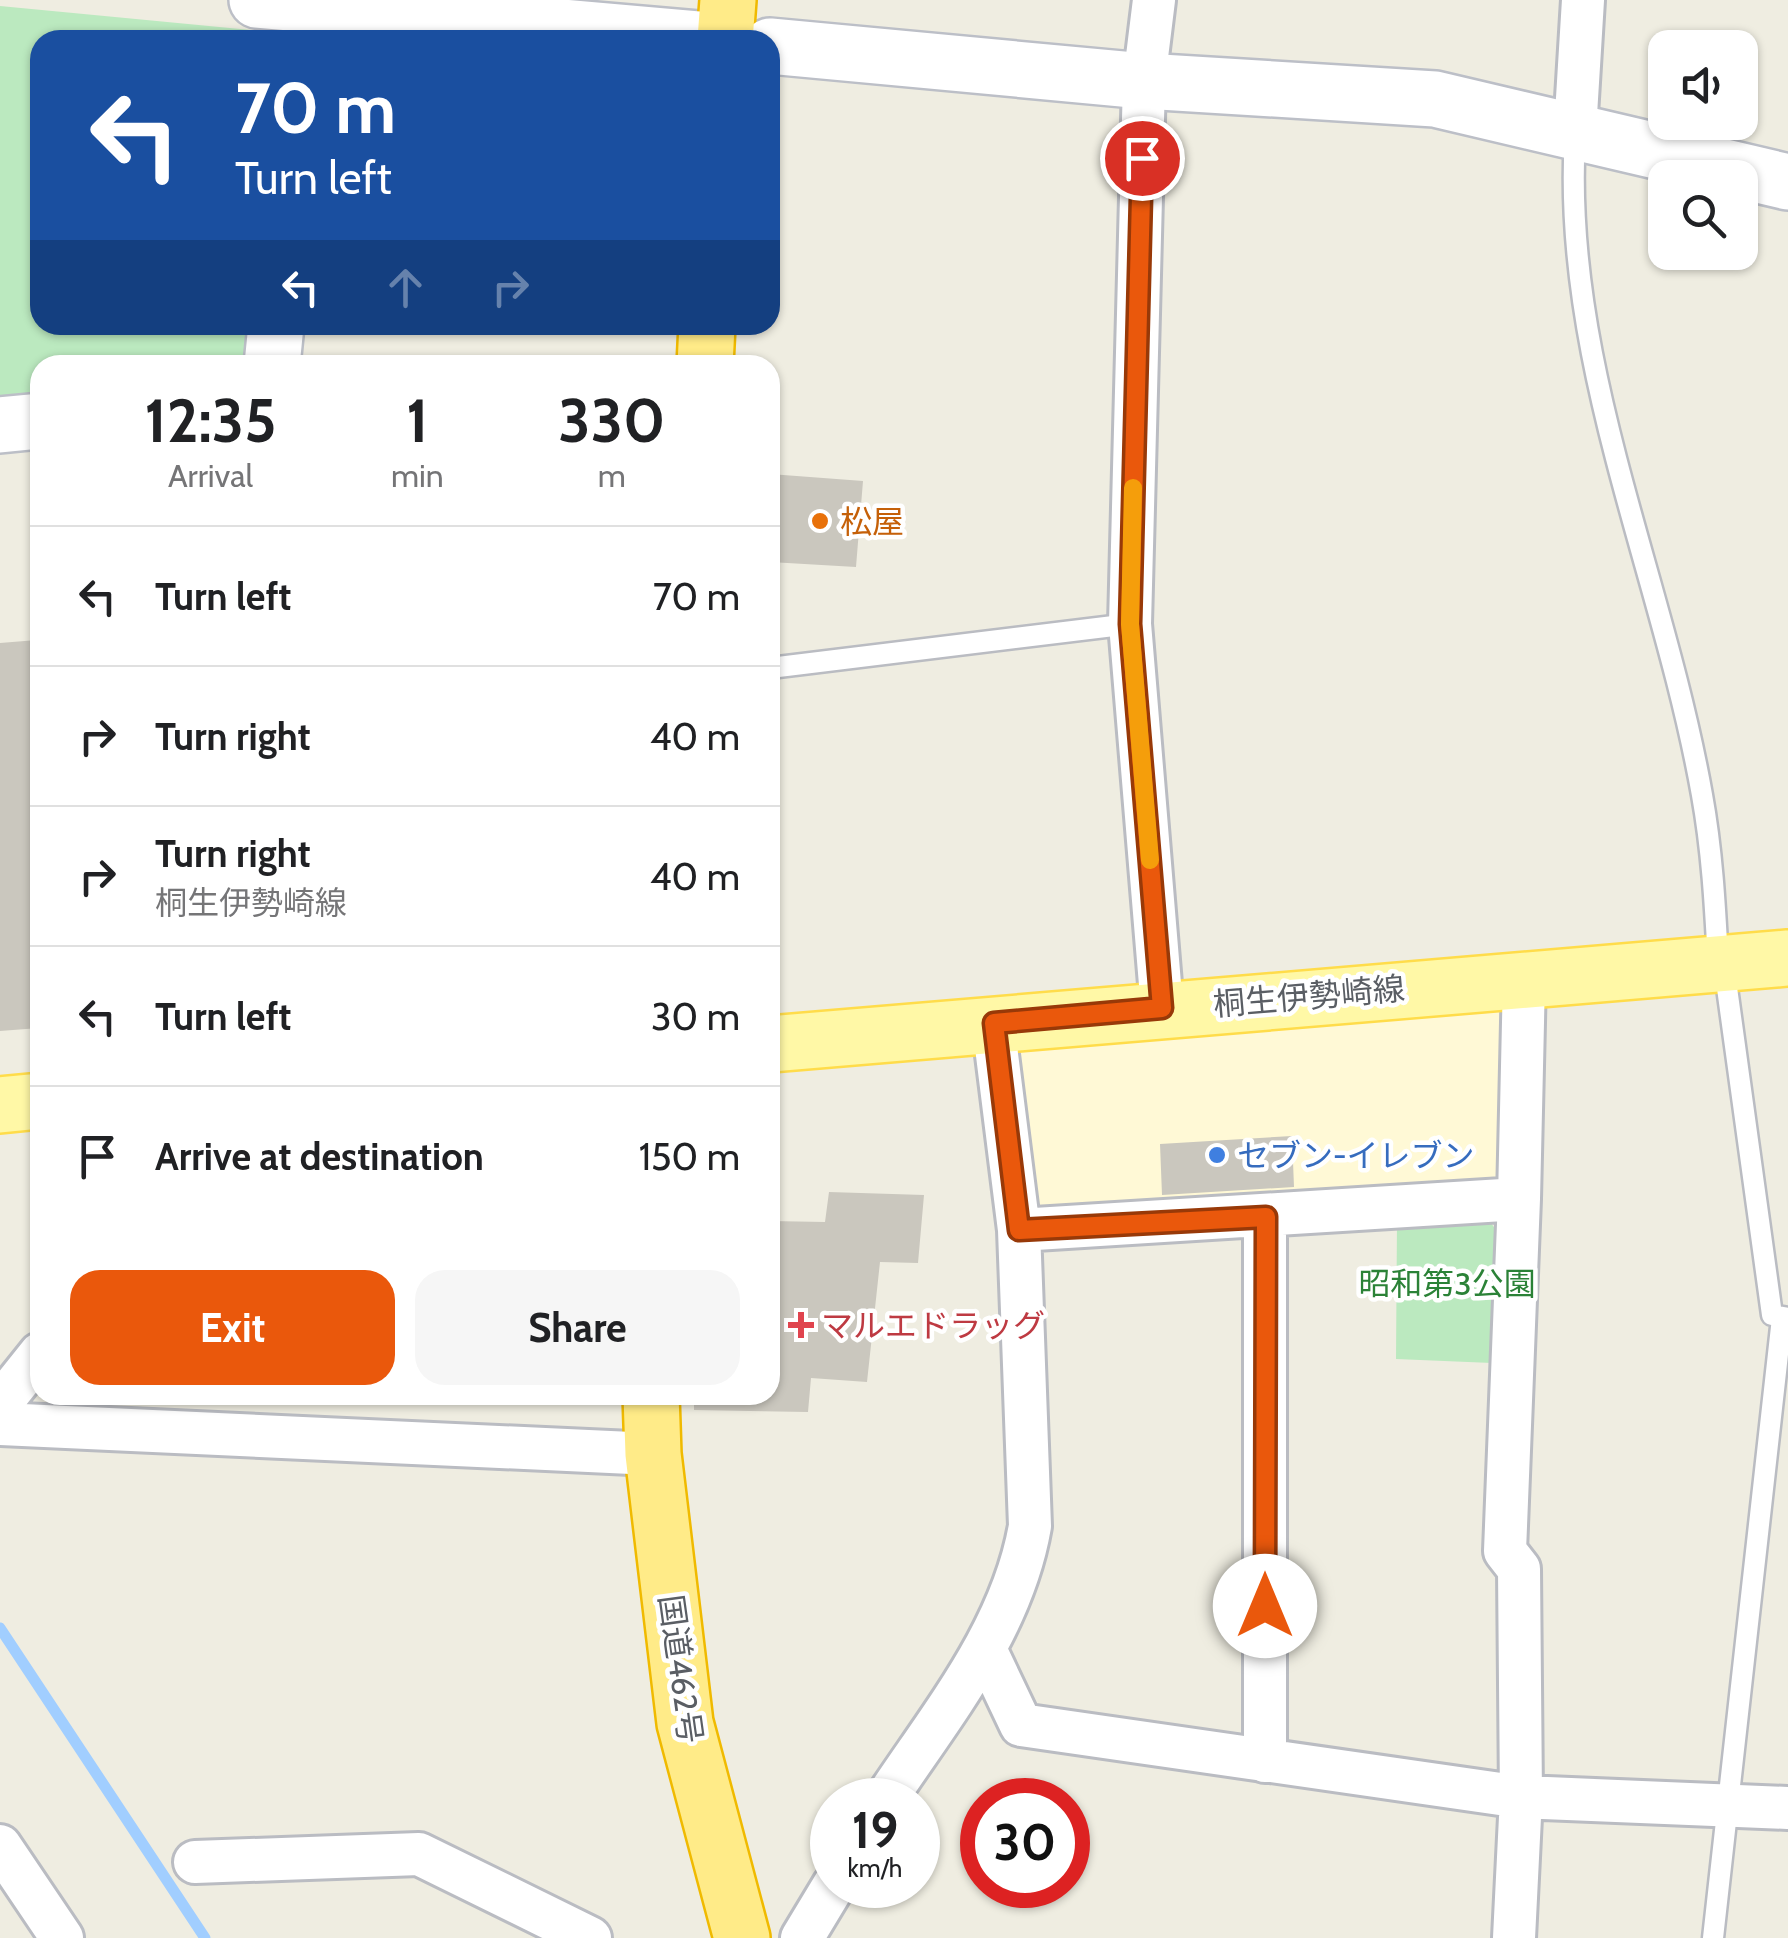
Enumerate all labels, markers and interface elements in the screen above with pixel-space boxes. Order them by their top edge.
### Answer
map controls [1648,30,1758,270]
button: sound [1648,30,1758,140]
text: 70 m [235,65,396,151]
icon: left [70,70,200,200]
pin [1100,116,1185,201]
icon: arrive [1115,131,1170,186]
text: Turn left [235,151,392,205]
button: search [1648,160,1758,270]
icon: left [273,260,328,315]
icon: ahead [378,260,433,315]
icon: right [483,260,538,315]
text: 12:35 [145,384,276,457]
text: 1 [406,384,428,457]
text: 330 [558,384,665,457]
text: Arrival [168,456,253,495]
text: min [391,456,444,495]
text: m [598,456,626,495]
place label: 松屋 [840,502,904,541]
marker: 松屋 [809,510,831,532]
icon: left [70,569,125,624]
text: Turn left [155,573,291,620]
text: 70 m [653,573,740,620]
icon: right [70,709,125,764]
text: Turn right [155,713,311,760]
text: 40 m [650,713,740,760]
text: Turn right [155,830,311,877]
icon: right [70,849,125,904]
text: 40 m [650,853,740,900]
text: 桐生伊勢崎線 [155,883,347,922]
street label: 桐生伊勢崎線 [1212,968,1406,1024]
icon: left [70,989,125,1044]
text: Turn left [155,993,291,1040]
text: 30 m [651,993,740,1040]
icon: arrive [70,1129,125,1184]
text: Arrive at destination [155,1133,484,1180]
text: 150 m [639,1133,740,1180]
place label: セブン-イレブン [1237,1136,1475,1175]
marker: セブン-イレブン [1206,1144,1228,1166]
park label: 昭和第3公園 [1358,1264,1536,1303]
button: Exit [70,1270,395,1385]
button: Share [415,1270,740,1385]
place label: マルエドラッグ [821,1306,1045,1345]
marker: マルエドラッグ [790,1314,812,1336]
position arrow [1213,1554,1317,1658]
street label: 国道462号 [651,1592,711,1746]
speed limit sign: 30 [960,1778,1090,1908]
text: 19 [852,1800,898,1861]
text: km/h [848,1853,902,1883]

